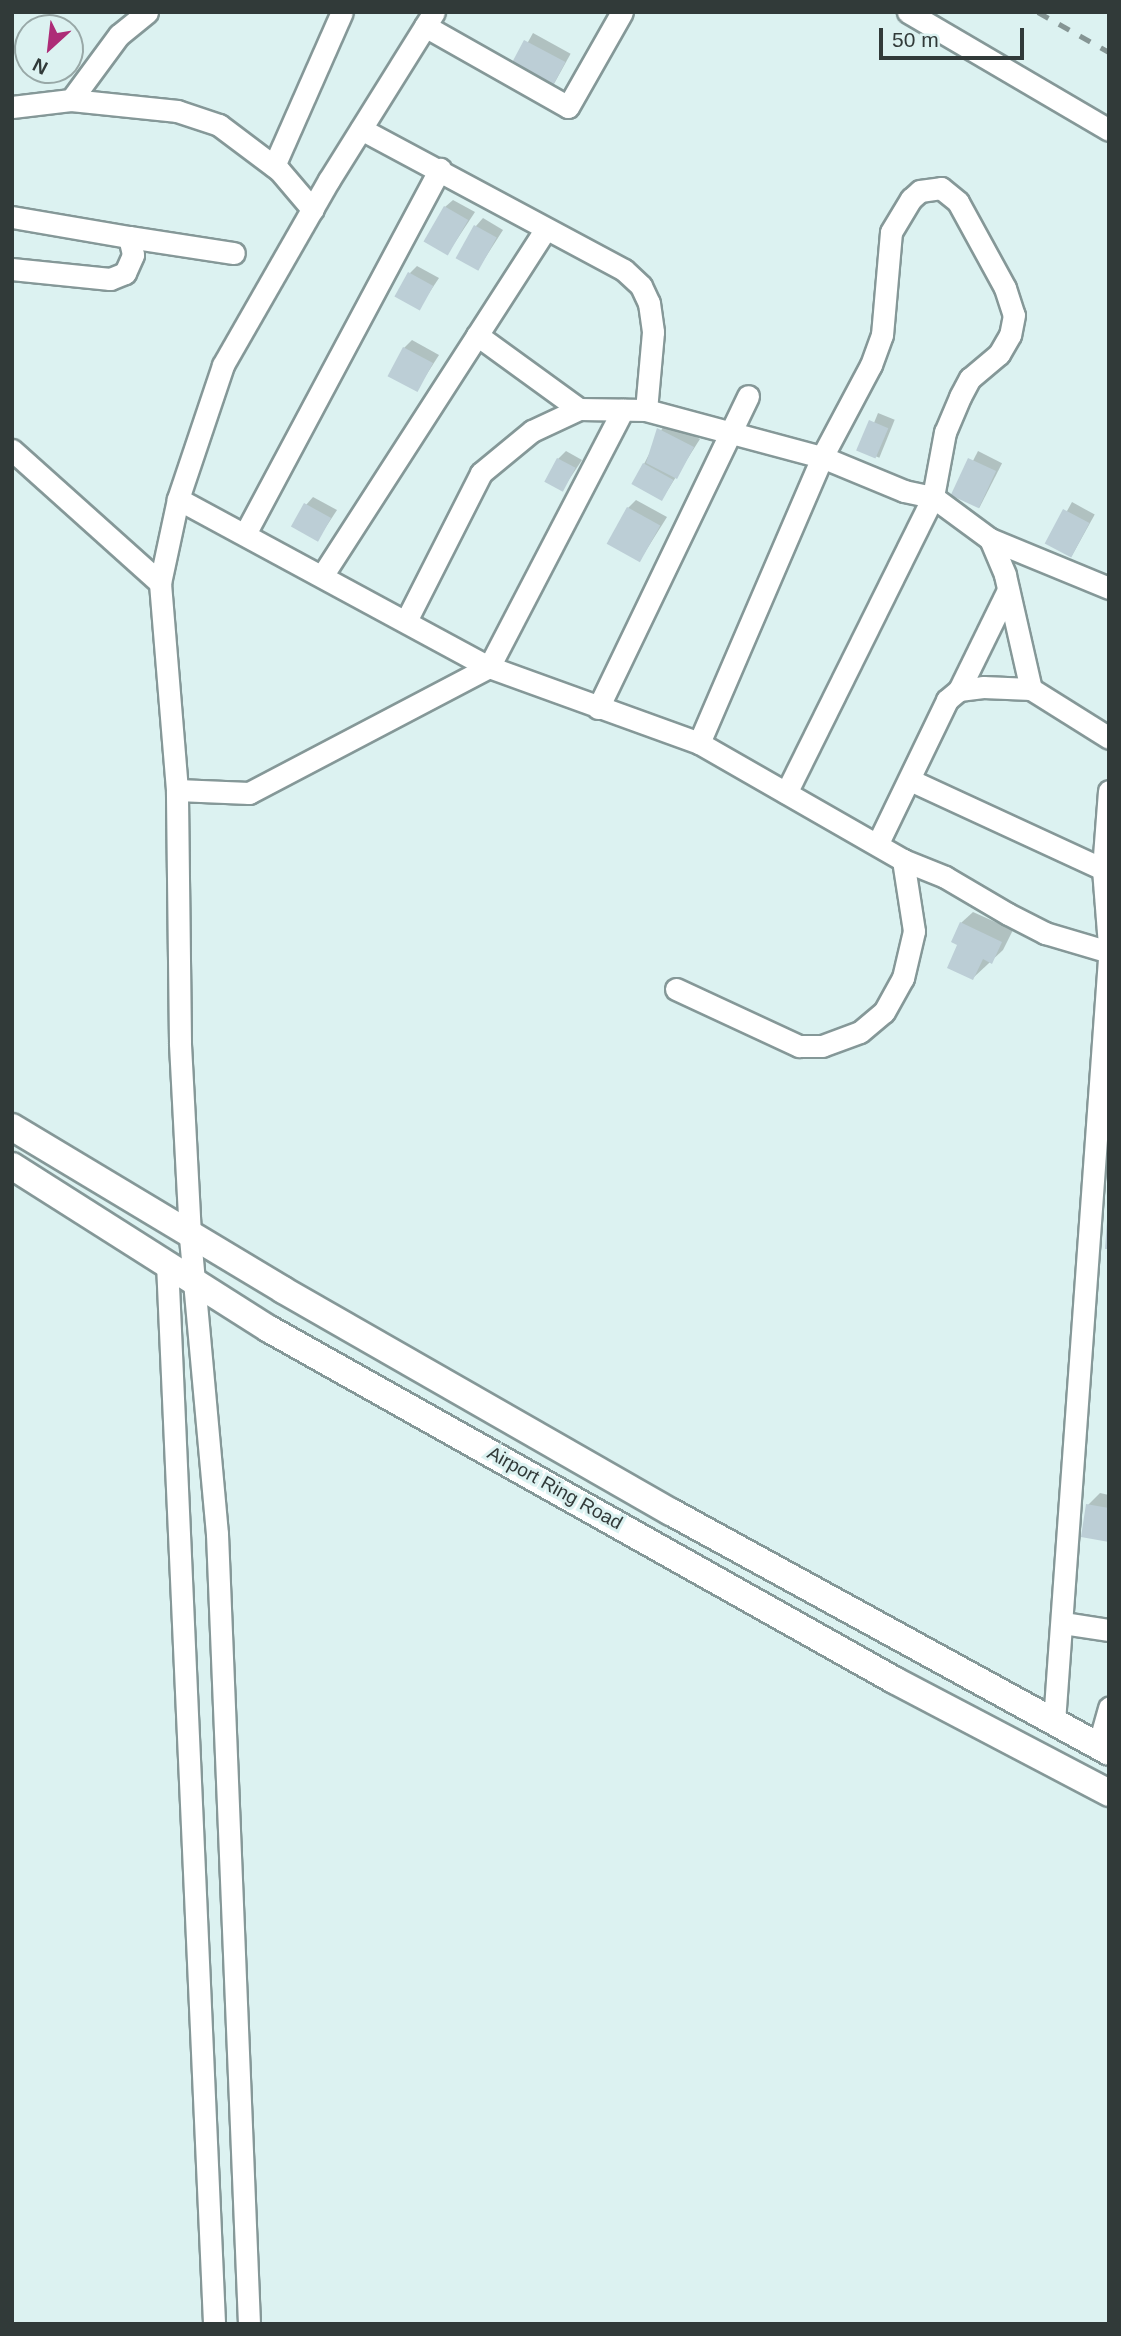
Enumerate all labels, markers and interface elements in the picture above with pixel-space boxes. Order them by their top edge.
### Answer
north arrow [14,14,84,84]
scale bar [883,14,1028,58]
text: 50 m [892,28,939,51]
text: N [29,54,51,79]
street label: Airport Ring Road [483,1441,627,1535]

